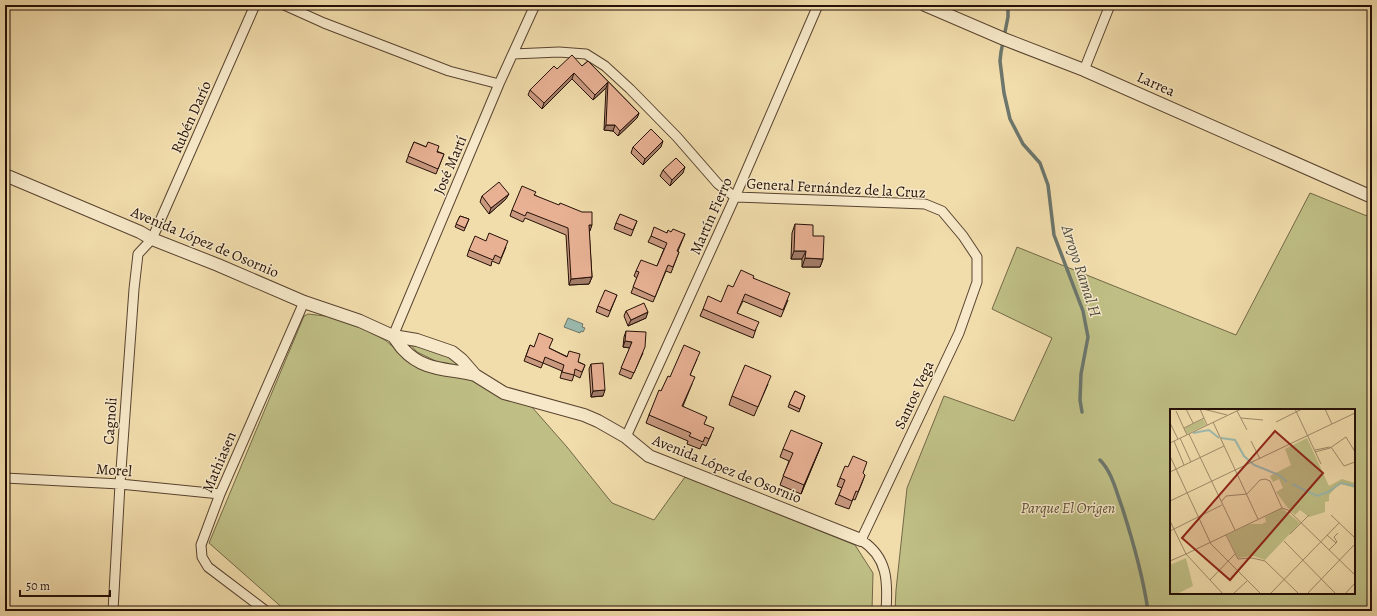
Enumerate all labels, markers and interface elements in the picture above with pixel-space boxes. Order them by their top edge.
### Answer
street label: Larrea [1134,67,1178,101]
street label: Rubén Darío [166,78,216,156]
street label: José Martí [429,133,471,197]
street label: General Fernández de la Cruz [746,173,926,203]
street label: Martín Fierro [685,174,737,258]
street label: Avenida López de Osornio [127,201,282,282]
water label: Arroyo Ramal H [1055,221,1106,320]
street label: Santos Vega [889,358,939,432]
street label: Cagnoli [98,397,122,445]
inset map [1170,409,1355,594]
street label: Mathiasen [197,428,241,496]
street label: Avenida López de Osornio [649,430,804,508]
street label: Morel [95,459,133,481]
park label: Parque El Origen [1021,498,1115,518]
scale bar [20,572,110,598]
text: 50 m [26,578,50,594]

